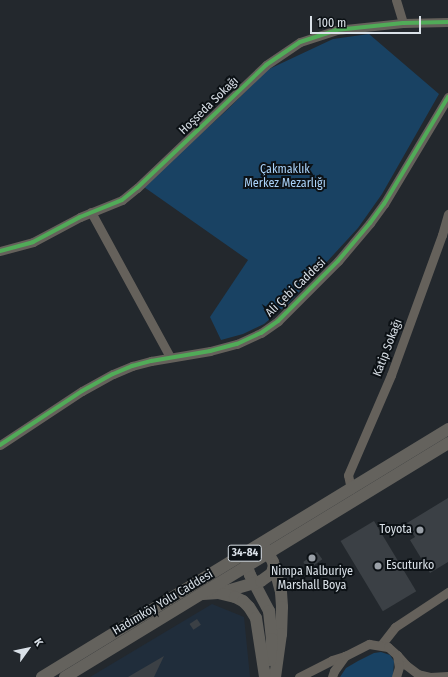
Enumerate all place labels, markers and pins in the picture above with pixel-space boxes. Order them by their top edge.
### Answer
place label: Toyota [380,523,412,537]
marker: Toyota [415,525,425,535]
marker: Nimpa Nalburiye Marshall Boya [307,553,317,563]
place label: Escuturko [386,559,434,573]
marker: Escuturko [373,561,383,571]
place label: Nimpa Nalburiye Marshall Boya [271,565,353,593]

